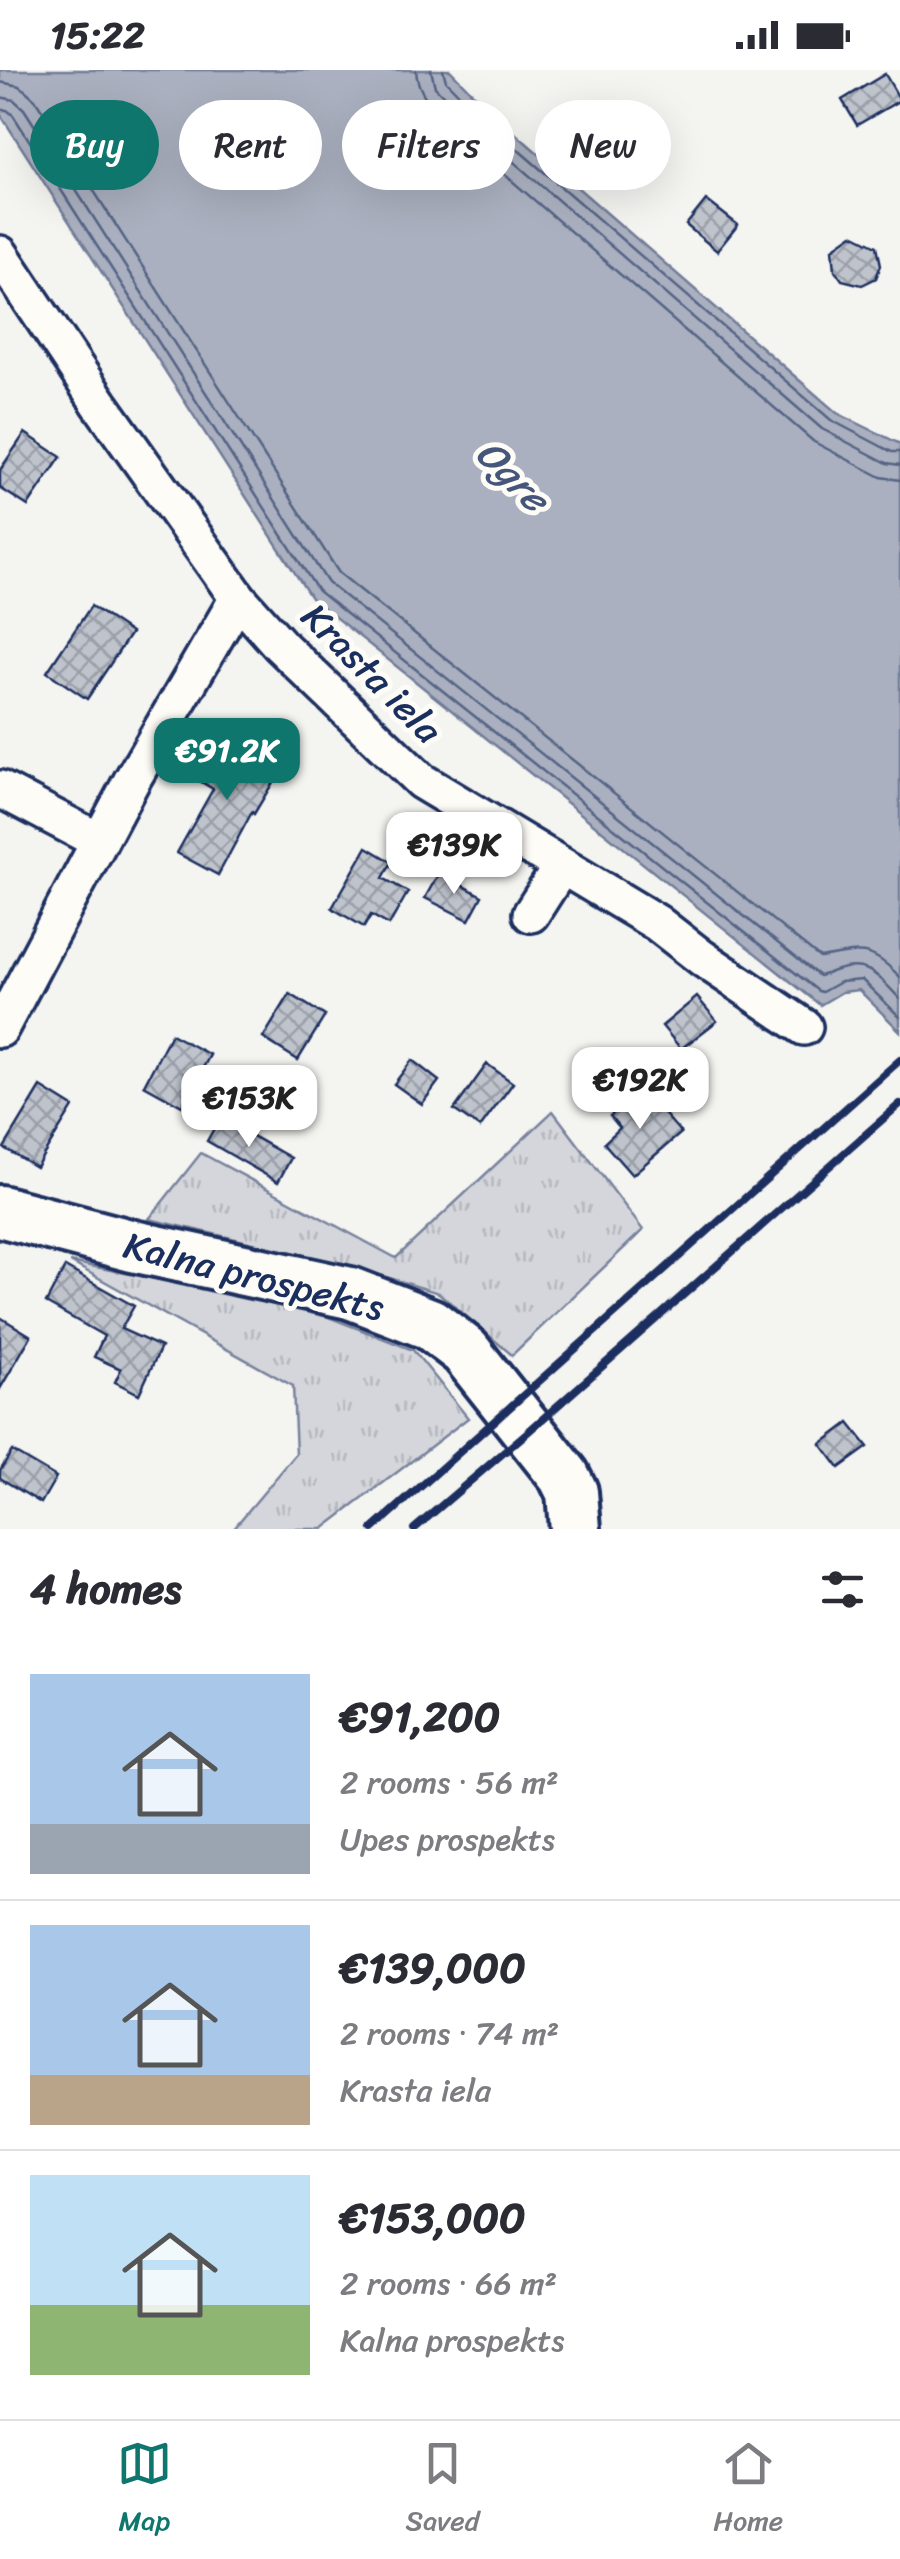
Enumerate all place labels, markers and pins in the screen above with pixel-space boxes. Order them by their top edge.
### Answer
pin: €91.2K [146,718,308,803]
pin: €139K [384,812,524,897]
pin: €192K [570,1047,710,1132]
pin: €153K [179,1065,319,1150]

